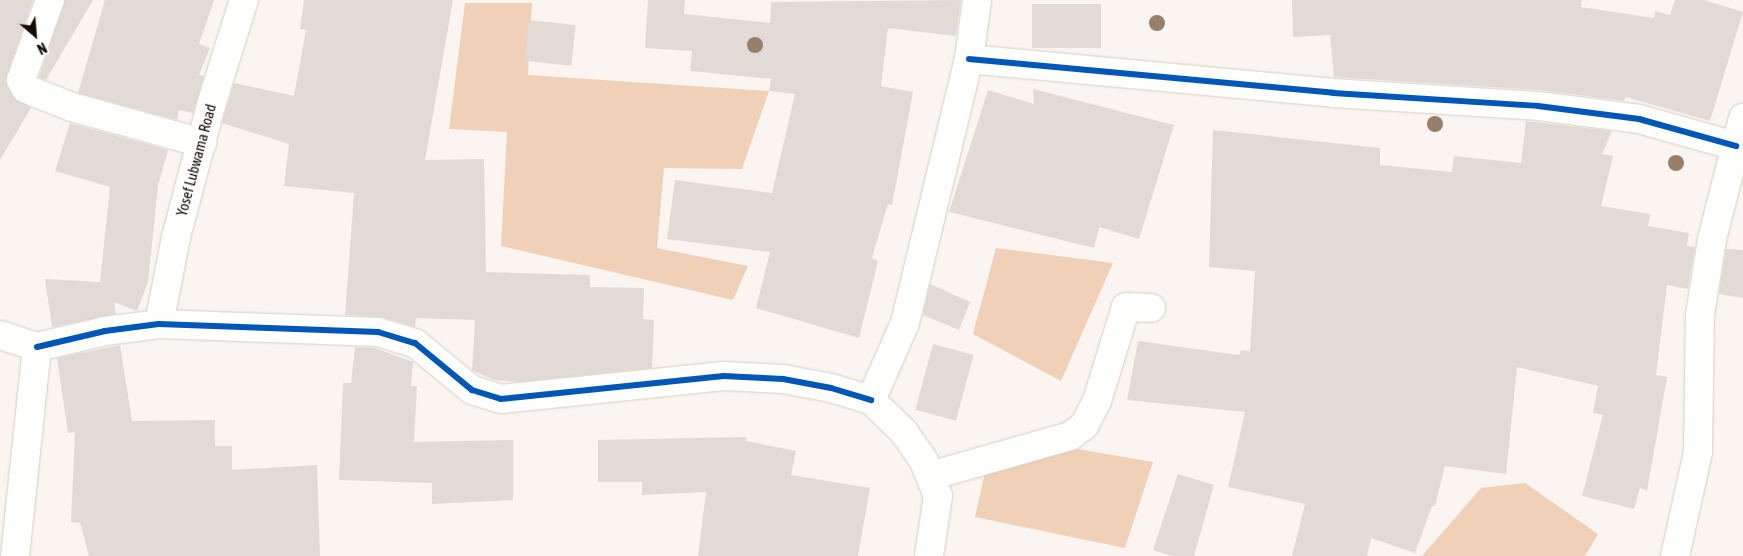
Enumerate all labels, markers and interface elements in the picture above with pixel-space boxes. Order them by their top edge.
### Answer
north arrow [10,10,60,60]
text: N [35,39,49,57]
street label: Yosef Lubwama Road [172,102,220,218]

